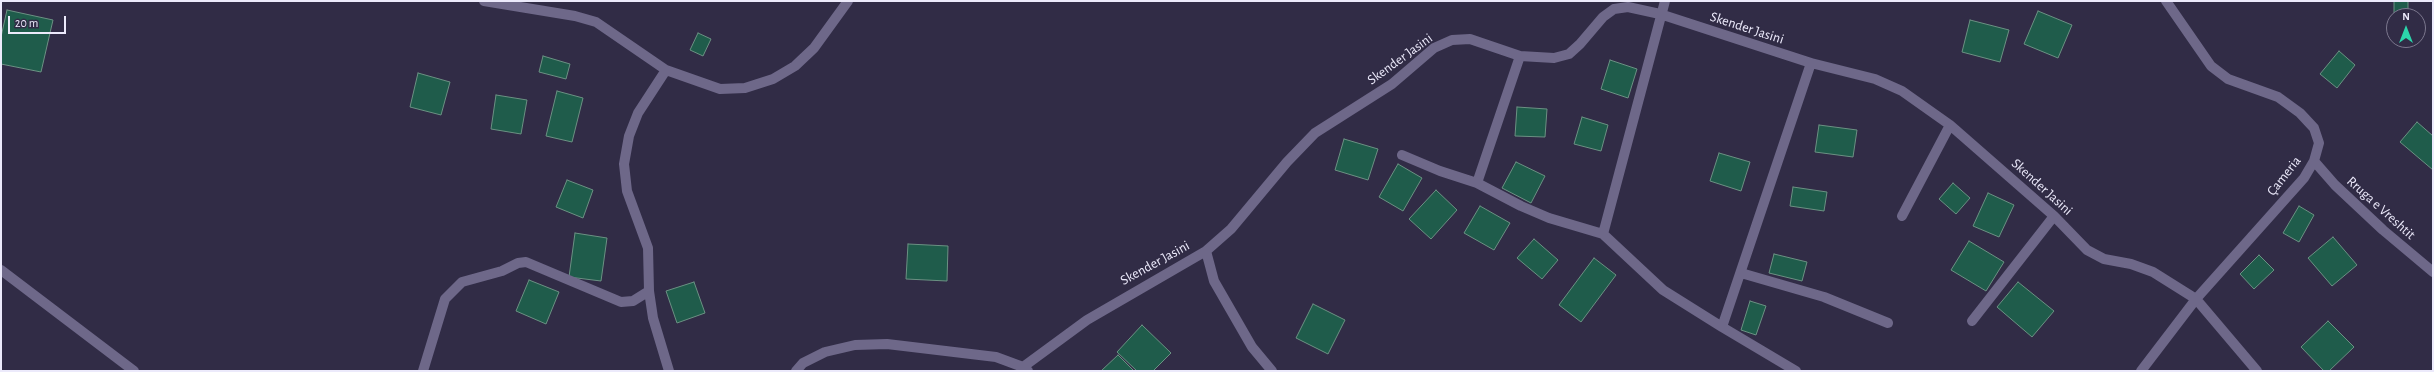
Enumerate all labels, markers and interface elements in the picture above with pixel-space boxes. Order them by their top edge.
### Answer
scale bar [10,8,68,34]
street label: Skender Jasini [1708,8,1786,48]
north arrow [2386,8,2426,48]
text: N [2402,11,2410,22]
text: 20 m [15,17,38,29]
street label: Skender Jasini [1364,30,1436,88]
street label: Çameria [2263,153,2305,199]
street label: Skender Jasini [2008,155,2076,219]
street label: Rruga e Vreshtit [2343,173,2419,243]
street label: Skender Jasini [1117,237,1193,289]

